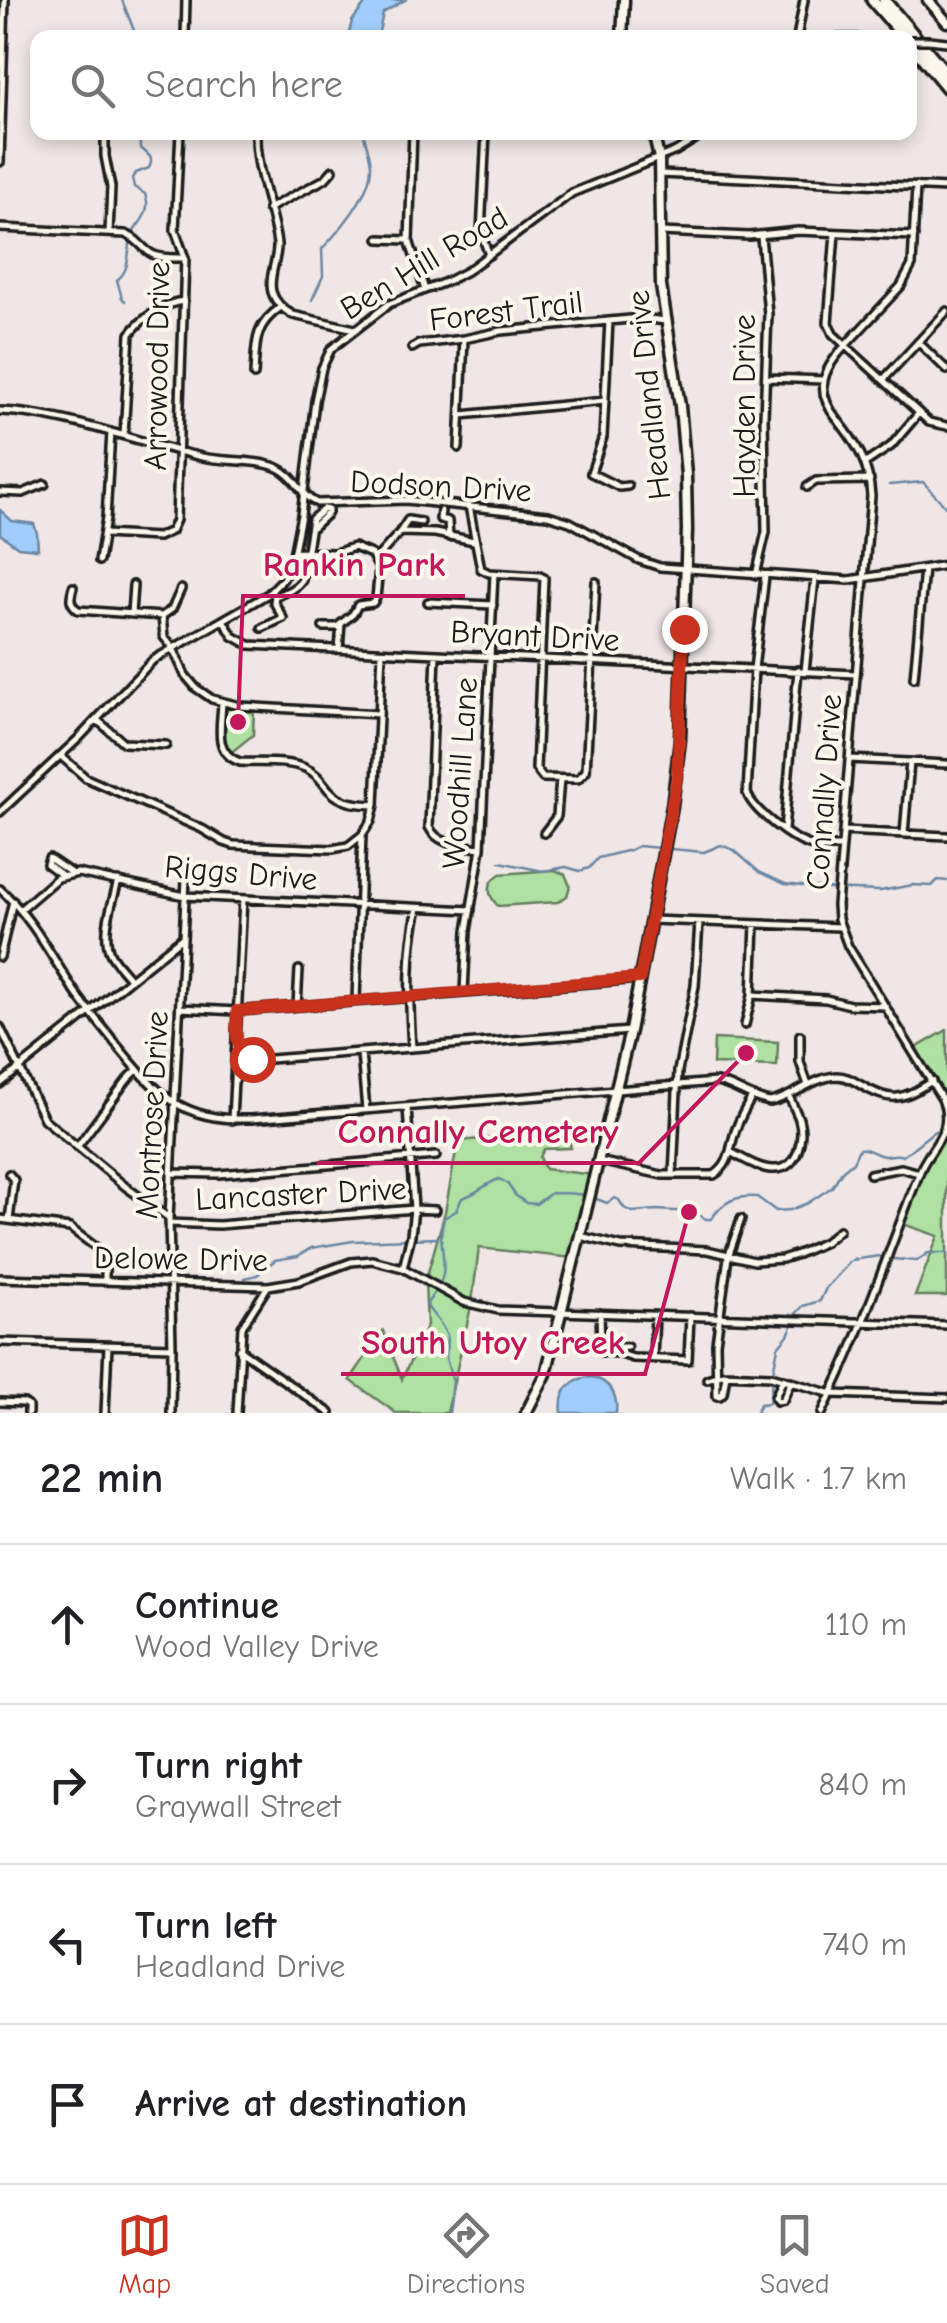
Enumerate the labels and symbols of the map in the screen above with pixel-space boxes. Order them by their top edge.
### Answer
street label: Ben Hill Road [334,199,514,327]
street label: Arrowood Drive [137,261,177,471]
street label: Forest Trail [427,283,585,339]
street label: Headland Drive [620,288,678,502]
street label: Hayden Drive [726,314,763,498]
street label: Dodson Drive [349,463,533,509]
callout: Rankin Park [243,531,465,596]
text: Rankin Park [263,544,445,585]
route end [662,607,708,653]
street label: Bryant Drive [450,613,620,659]
street label: Woodhill Lane [435,676,485,870]
street label: Connally Drive [799,693,849,891]
street label: Riggs Drive [163,848,319,898]
street label: Montrose Drive [128,1010,176,1220]
route start [230,1037,276,1083]
callout: Connally Cemetery [317,1098,639,1163]
text: Connally Cemetery [337,1111,619,1152]
street label: Lancaster Drive [194,1170,408,1218]
street label: Delowe Drive [94,1239,268,1279]
callout: South Utoy Creek [341,1309,645,1374]
text: South Utoy Creek [361,1322,625,1363]

